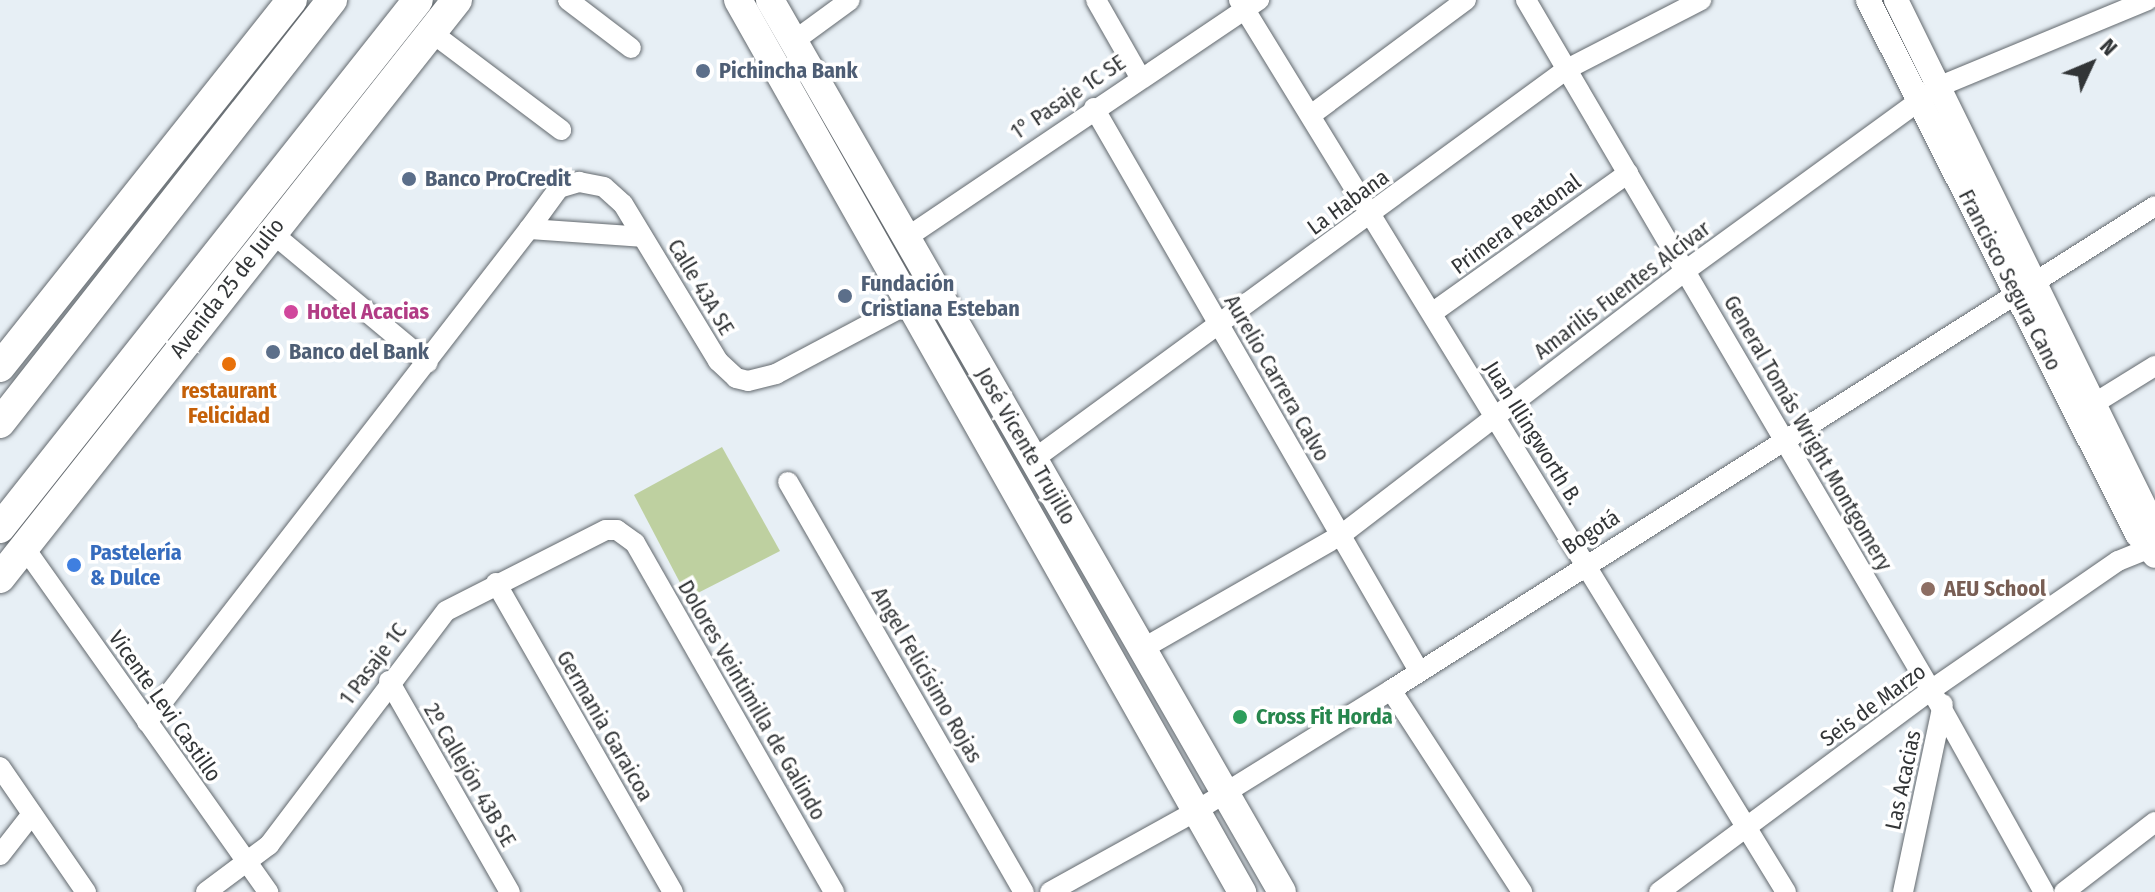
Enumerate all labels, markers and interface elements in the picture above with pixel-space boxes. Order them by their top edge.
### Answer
north arrow [2051,24,2131,104]
text: N [2094,33,2123,61]
street label: 1° Pasaje 1C SE [1006,49,1130,145]
place label: Pichincha Bank [719,58,858,84]
marker: Pichincha Bank [694,62,712,80]
street label: La Habana [1302,164,1394,240]
place label: Banco ProCredit [425,166,571,192]
street label: Primera Peatonal [1446,168,1586,280]
marker: Banco ProCredit [400,170,418,188]
street label: Francisco Segura Cano [1953,185,2067,375]
street label: Avenida 25 de Julio [164,213,290,363]
street label: Amarilis Fuentes Alcívar [1529,215,1715,365]
street label: Calle 43A SE [662,234,740,340]
place label: Fundación Cristiana Esteban [861,270,1020,322]
marker: Fundación Cristiana Esteban [836,287,854,305]
street label: Aurelio Carrera Calvo [1219,290,1335,466]
street label: General Tomás Wright Montgomery [1718,291,1898,575]
place label: Hotel Acacias [307,299,429,325]
marker: Hotel Acacias [282,303,300,321]
place label: Banco del Bank [289,339,429,365]
marker: Banco del Bank [264,343,282,361]
marker: restaurant Felicidad [220,355,238,373]
street label: Juan Illingworth B. [1478,356,1588,510]
street label: José Vicente Trujillo [970,363,1082,529]
place label: restaurant Felicidad [181,377,277,428]
street label: Bogotá [1557,504,1625,560]
place label: Pastelería & Dulce [90,539,182,590]
marker: Pastelería & Dulce [65,556,83,574]
street label: Dolores Veintimilla de Galindo [672,575,832,825]
place label: AEU School [1944,576,2046,602]
marker: AEU School [1919,580,1937,598]
street label: Angel Felicísimo Rojas [866,582,988,768]
street label: 1 Pasaje 1C [334,618,412,710]
street label: Vicente Levi Castillo [103,625,227,787]
street label: Germania Garaicoa [551,646,659,806]
street label: Seis de Marzo [1815,658,1931,752]
street label: 2º Callejón 43B SE [418,699,522,851]
place label: Cross Fit Horda [1256,704,1393,730]
marker: Cross Fit Horda [1231,708,1249,726]
street label: Las Acacias [1880,728,1926,832]

